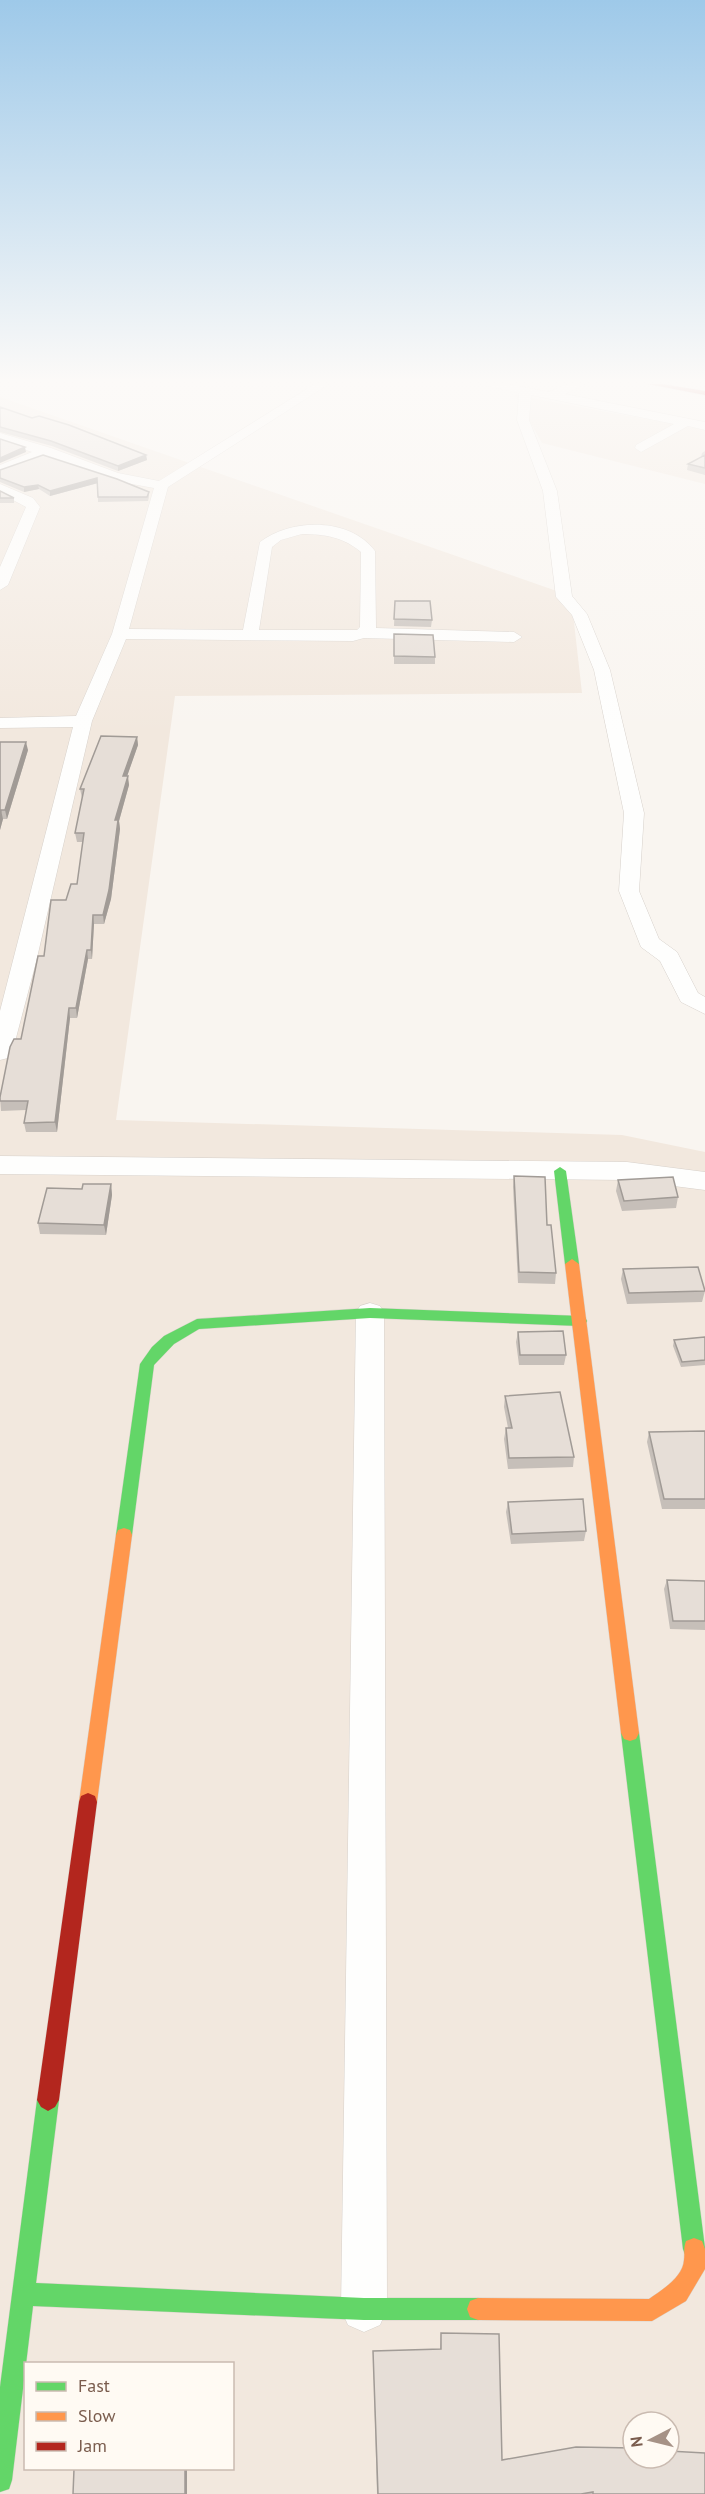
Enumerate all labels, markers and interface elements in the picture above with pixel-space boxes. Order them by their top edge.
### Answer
legend [24,2362,234,2470]
text: Fast [78,2374,110,2397]
text: Slow [78,2404,116,2427]
north arrow [621,2410,681,2470]
text: Jam [77,2434,107,2457]
text: N [626,2435,647,2448]

